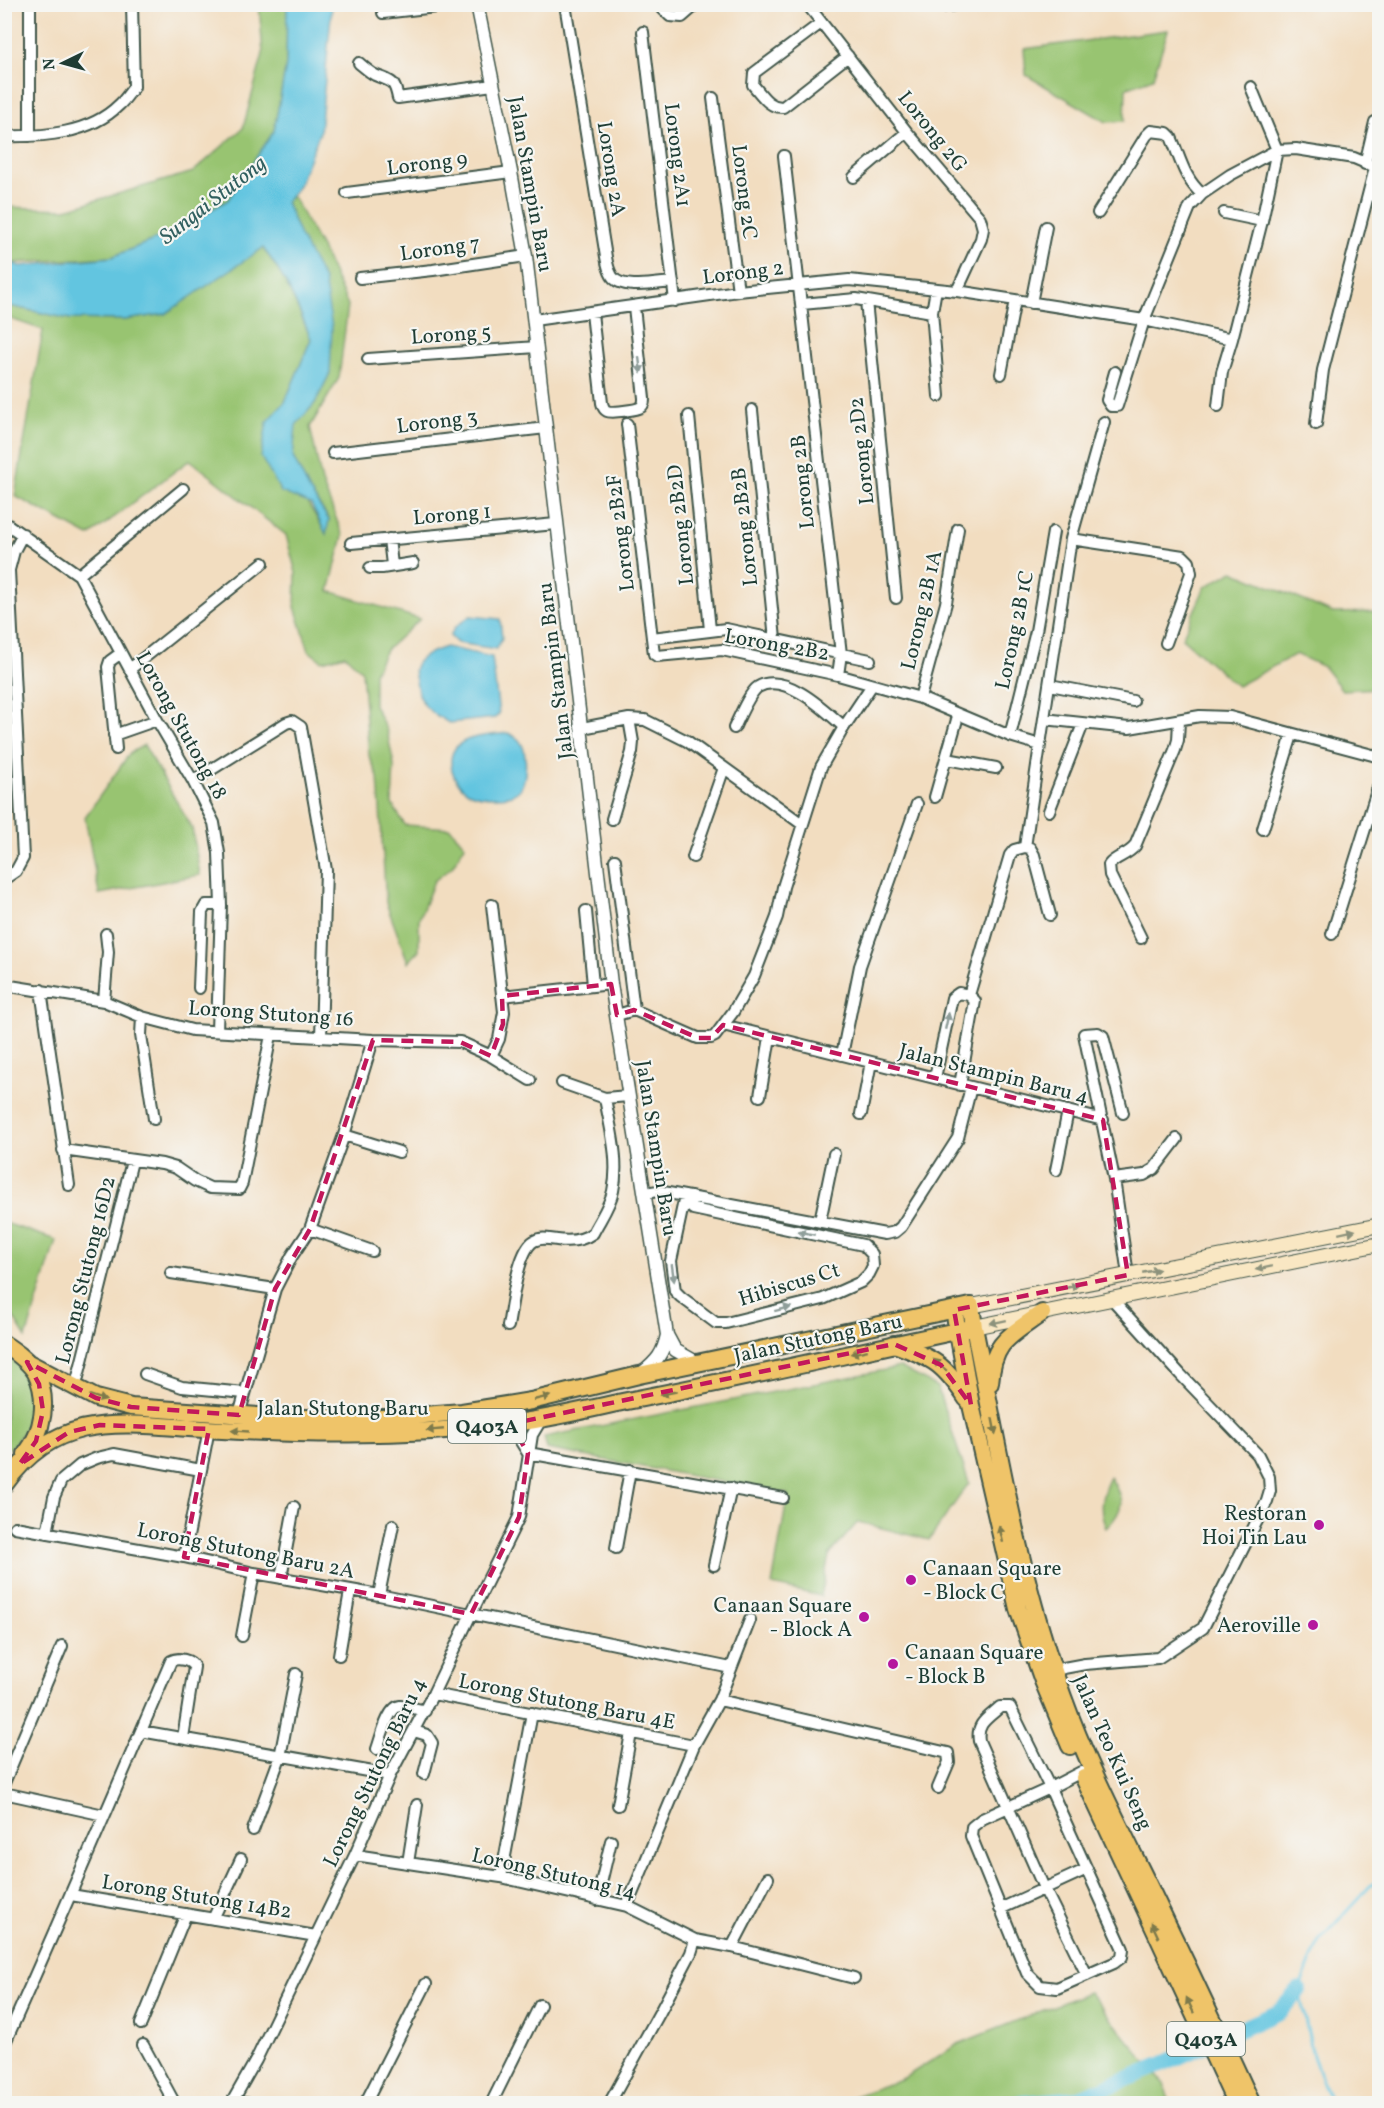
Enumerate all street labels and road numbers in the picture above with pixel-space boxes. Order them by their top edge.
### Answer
street label: Lorong 2G [890,85,974,179]
street label: Jalan Stampin Baru [500,94,559,274]
street label: Lorong 2A1 [656,102,697,209]
street label: Lorong 2A [589,119,632,219]
street label: Lorong 2C [723,143,764,241]
street label: Lorong 9 [385,145,469,184]
street label: Lorong 7 [398,230,482,269]
street label: Lorong 2 [701,254,785,293]
street label: Lorong 5 [410,318,492,353]
street label: Lorong 2D2 [842,395,883,506]
street label: Lorong 3 [395,403,479,442]
street label: Lorong 2B [784,433,823,530]
street label: Lorong 2B2D [661,463,702,587]
street label: Lorong 2B2B [725,466,766,588]
street label: Lorong 2B2F [600,473,643,593]
street label: Lorong 1 [412,498,493,533]
street label: Lorong 2B 1A [895,548,950,673]
street label: Lorong 2B 1C [989,568,1042,692]
street label: Jalan Stampin Baru [531,581,582,761]
street label: Lorong 2B2 [722,622,831,669]
street label: Lorong Stutong 18 [128,646,234,805]
street label: Lorong Stutong 16 [187,994,355,1035]
street label: Jalan Stampin Baru 4 [896,1037,1092,1112]
street label: Jalan Stampin Baru [627,1058,684,1238]
street label: Lorong Stutong 16D2 [49,1174,124,1367]
street label: Hibiscus Ct [735,1256,844,1315]
street label: Jalan Stutong Baru [731,1307,905,1371]
street label: Jalan Stutong Baru [257,1395,429,1424]
road number: Q403A [448,1409,526,1443]
street label: Lorong Stutong Baru 2A [134,1516,357,1587]
street label: Lorong Stutong Baru 4E [456,1667,678,1738]
street label: Jalan Teo Kui Seng [1064,1670,1159,1835]
street label: Lorong Stutong Baru 4 [317,1673,434,1872]
street label: Lorong Stutong 14 [469,1841,639,1907]
street label: Lorong Stutong 14B2 [100,1868,294,1927]
road number: Q403A [1167,2022,1245,2056]

